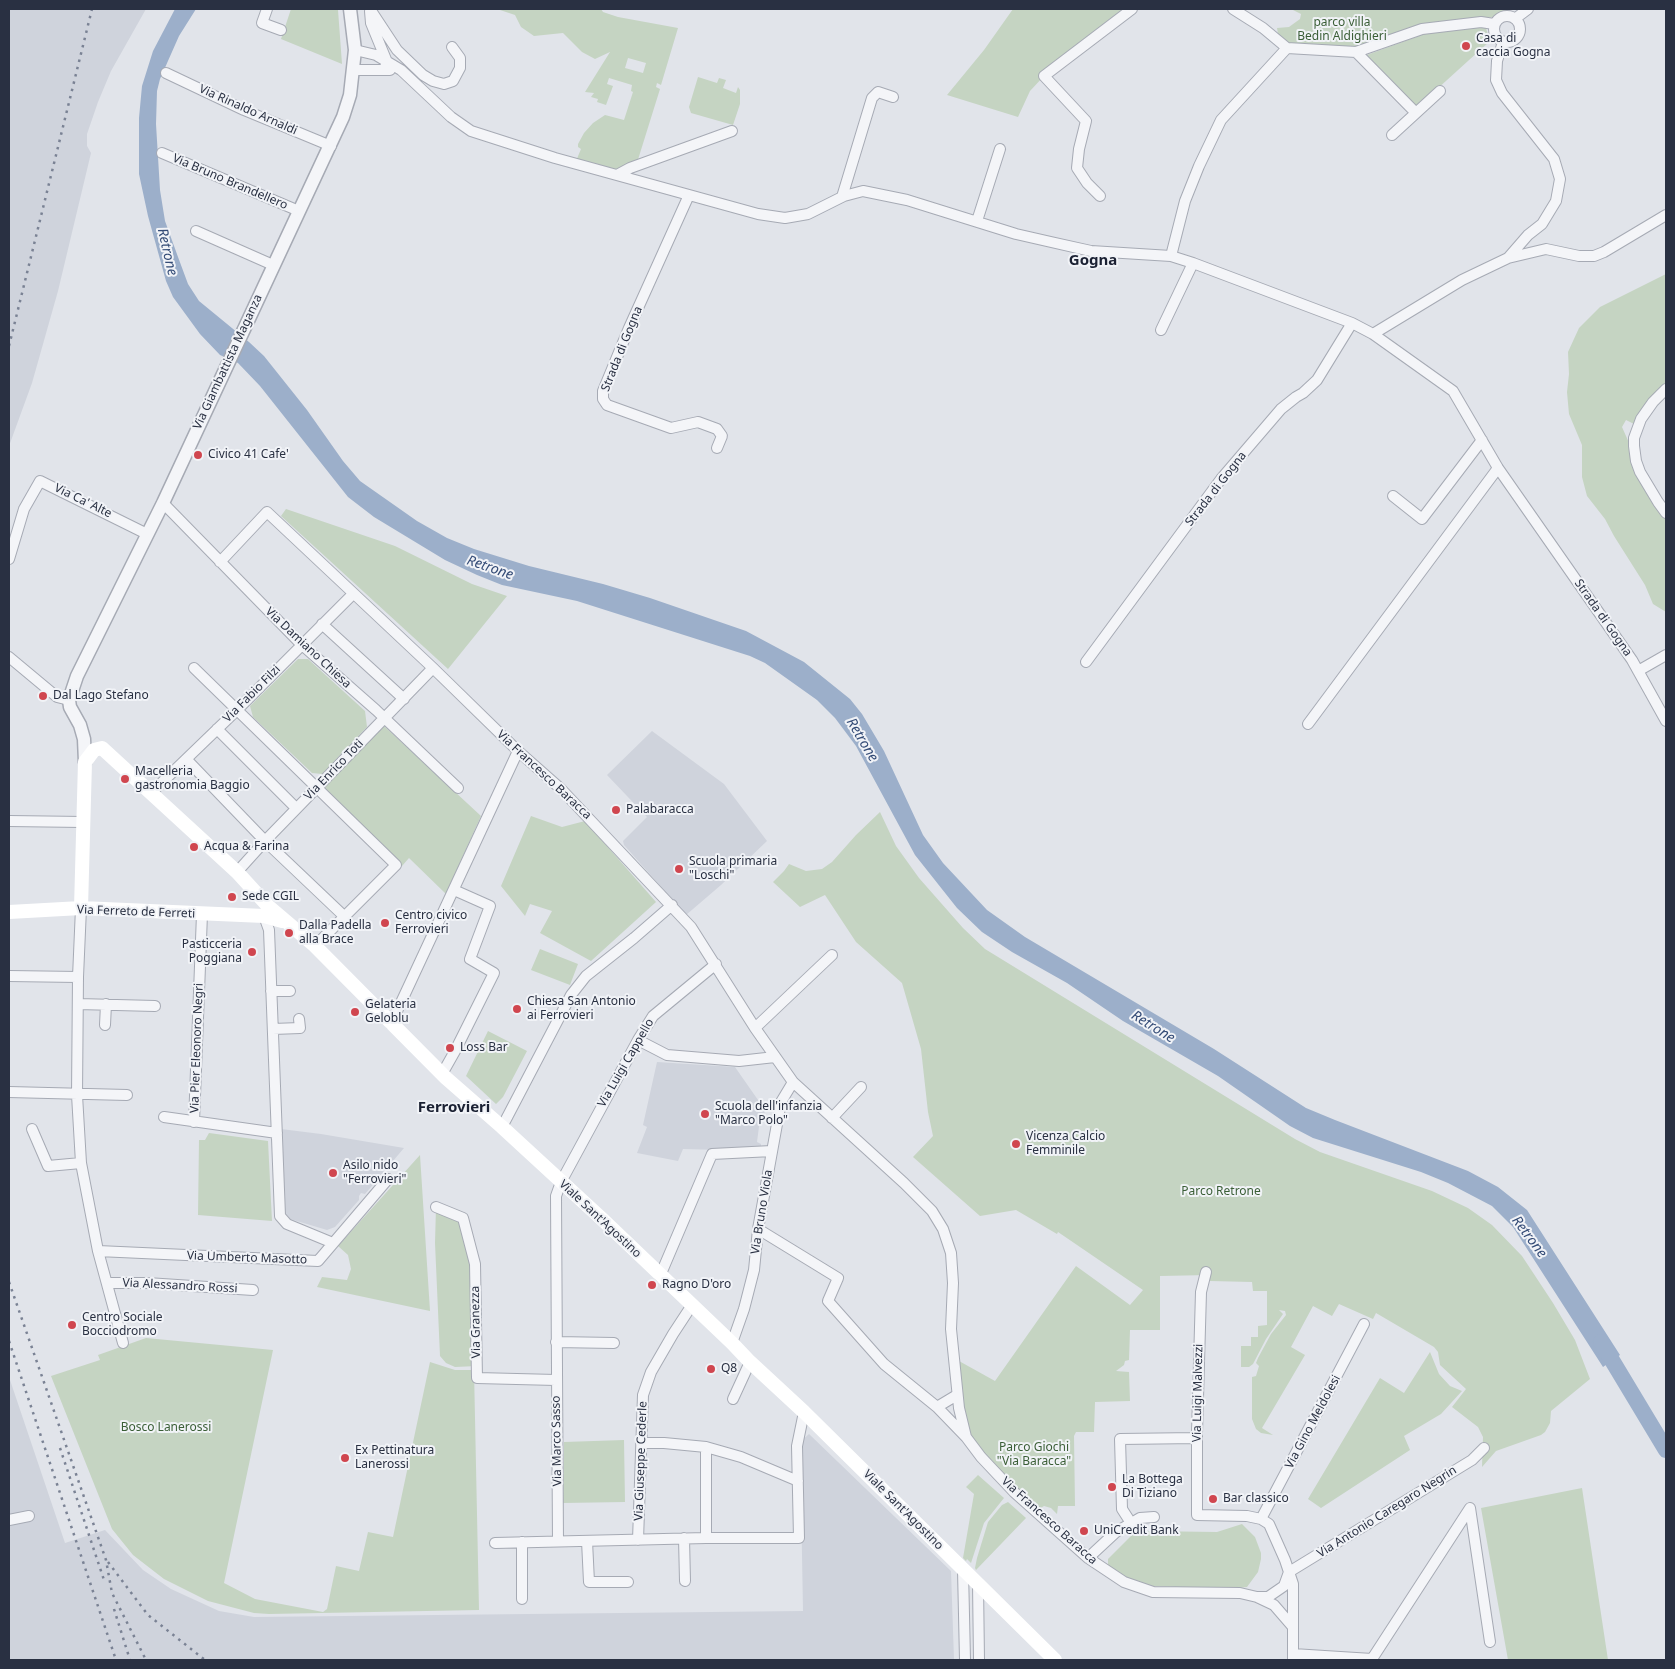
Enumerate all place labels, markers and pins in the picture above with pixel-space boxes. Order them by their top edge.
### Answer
place label: Casa di caccia Gogna [1476,32,1550,60]
marker: Casa di caccia Gogna [1460,40,1472,52]
place label: Civico 41 Cafe' [208,448,289,462]
marker: Civico 41 Cafe' [192,449,204,461]
place label: Dal Lago Stefano [53,689,149,703]
marker: Dal Lago Stefano [37,690,49,702]
place label: Macelleria gastronomia Baggio [135,765,250,793]
marker: Macelleria gastronomia Baggio [119,773,131,785]
place label: Palabaracca [626,803,694,817]
marker: Palabaracca [610,804,622,816]
place label: Acqua & Farina [204,840,289,854]
marker: Acqua & Farina [188,841,200,853]
place label: Scuola primaria "Loschi" [689,855,777,883]
marker: Scuola primaria "Loschi" [673,863,685,875]
place label: Sede CGIL [242,890,299,904]
marker: Sede CGIL [226,891,238,903]
place label: Centro civico Ferrovieri [395,909,467,937]
marker: Centro civico Ferrovieri [379,917,391,929]
place label: Dalla Padella alla Brace [299,919,372,947]
marker: Dalla Padella alla Brace [283,927,295,939]
place label: Pasticceria Poggiana [182,938,242,966]
marker: Pasticceria Poggiana [246,946,258,958]
place label: Chiesa San Antonio ai Ferrovieri [527,995,636,1023]
place label: Gelateria Geloblu [365,998,416,1026]
marker: Chiesa San Antonio ai Ferrovieri [511,1003,523,1015]
marker: Gelateria Geloblu [349,1006,361,1018]
place label: Loss Bar [460,1041,508,1055]
marker: Loss Bar [444,1042,456,1054]
place label: Scuola dell'infanzia "Marco Polo" [715,1100,822,1128]
marker: Scuola dell'infanzia "Marco Polo" [699,1108,711,1120]
place label: Vicenza Calcio Femminile [1026,1130,1105,1158]
marker: Vicenza Calcio Femminile [1010,1138,1022,1150]
place label: Asilo nido "Ferrovieri" [343,1159,406,1187]
marker: Asilo nido "Ferrovieri" [327,1167,339,1179]
place label: Ragno D'oro [662,1278,731,1292]
marker: Ragno D'oro [646,1279,658,1291]
place label: Centro Sociale Bocciodromo [82,1311,162,1339]
marker: Centro Sociale Bocciodromo [66,1319,78,1331]
place label: Q8 [721,1362,737,1376]
marker: Q8 [705,1363,717,1375]
place label: Ex Pettinatura Lanerossi [355,1444,434,1472]
marker: Ex Pettinatura Lanerossi [339,1452,351,1464]
place label: La Bottega Di Tiziano [1122,1473,1183,1501]
marker: La Bottega Di Tiziano [1106,1481,1118,1493]
place label: Bar classico [1223,1492,1289,1506]
marker: Bar classico [1207,1493,1219,1505]
place label: UniCredit Bank [1094,1524,1179,1538]
marker: UniCredit Bank [1078,1525,1090,1537]

